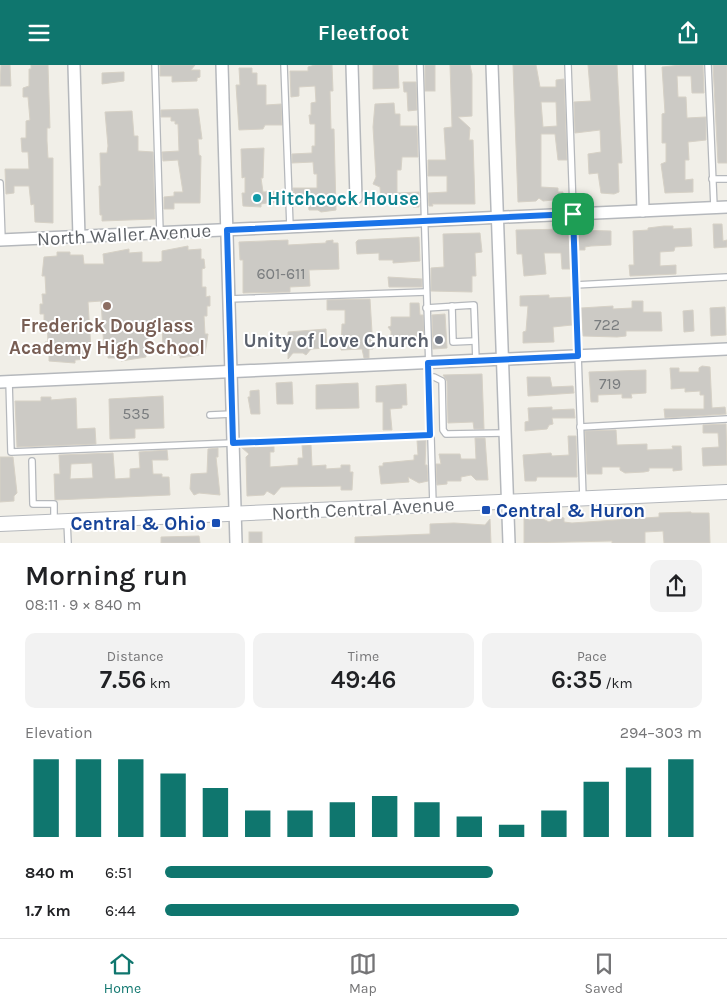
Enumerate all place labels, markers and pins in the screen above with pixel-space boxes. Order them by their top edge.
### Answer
place label: Hitchcock House [267,188,419,210]
marker: Hitchcock House [251,192,263,204]
pin [552,193,594,235]
marker: Frederick Douglass Academy High School [101,300,113,312]
place label: Frederick Douglass Academy High School [9,315,205,359]
place label: Unity of Love Church [243,330,429,352]
marker: Unity of Love Church [433,334,445,346]
place label: Central & Huron [496,500,645,522]
marker: Central & Huron [480,504,492,516]
place label: Central & Ohio [70,513,206,535]
marker: Central & Ohio [210,517,222,529]

